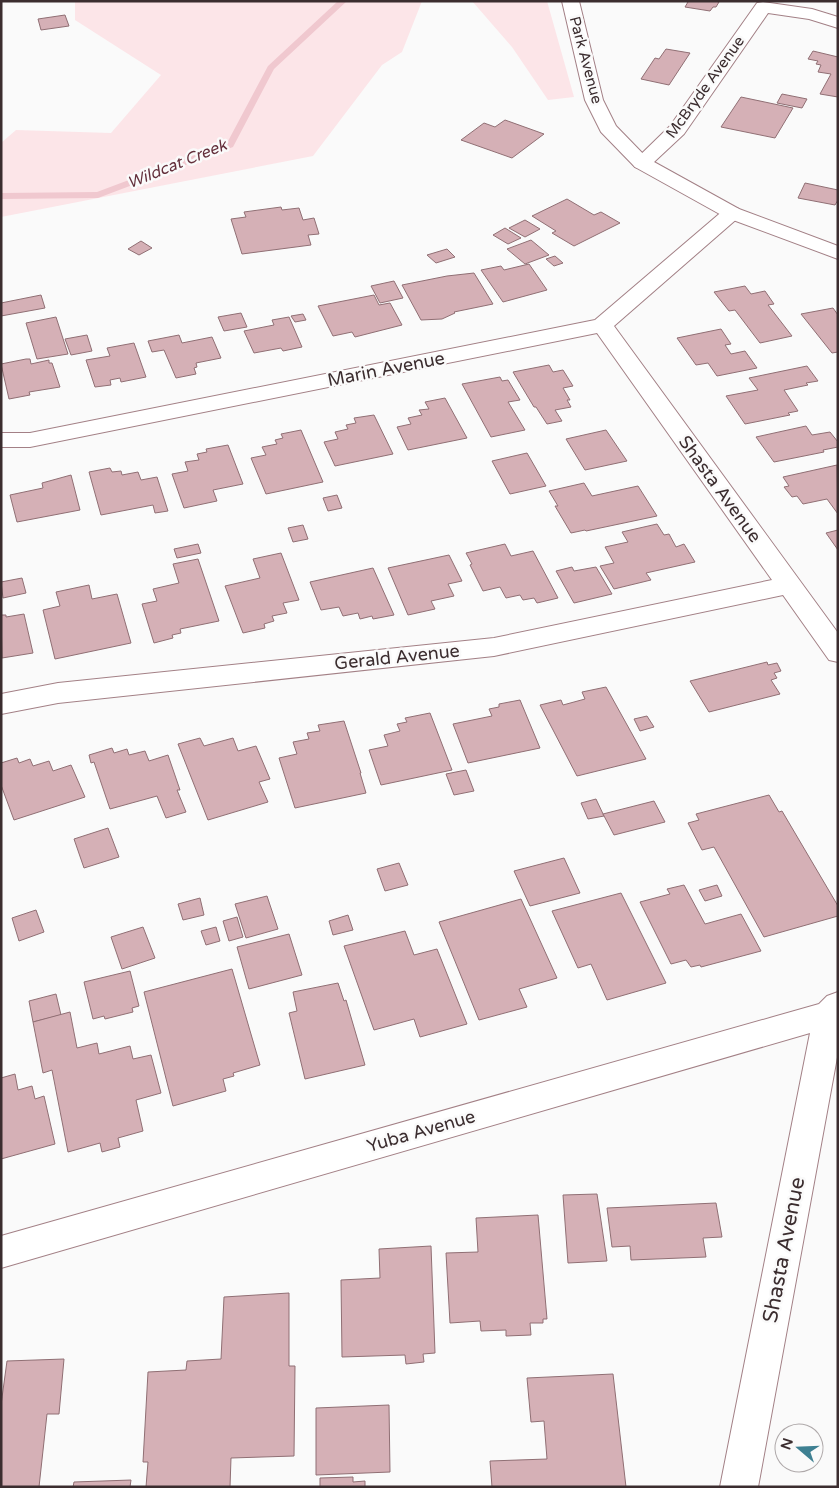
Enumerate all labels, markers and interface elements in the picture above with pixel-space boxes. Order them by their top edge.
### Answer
street label: Park Avenue [566,14,606,106]
street label: McBryde Avenue [662,32,748,142]
water label: Wildcat Creek [124,135,231,193]
street label: Marin Avenue [326,347,446,391]
street label: Shasta Avenue [674,431,766,547]
street label: Gerald Avenue [333,639,461,675]
street label: Yuba Avenue [364,1105,478,1157]
street label: Shasta Avenue [758,1175,810,1325]
north arrow [774,1423,824,1473]
text: N [777,1436,797,1452]

